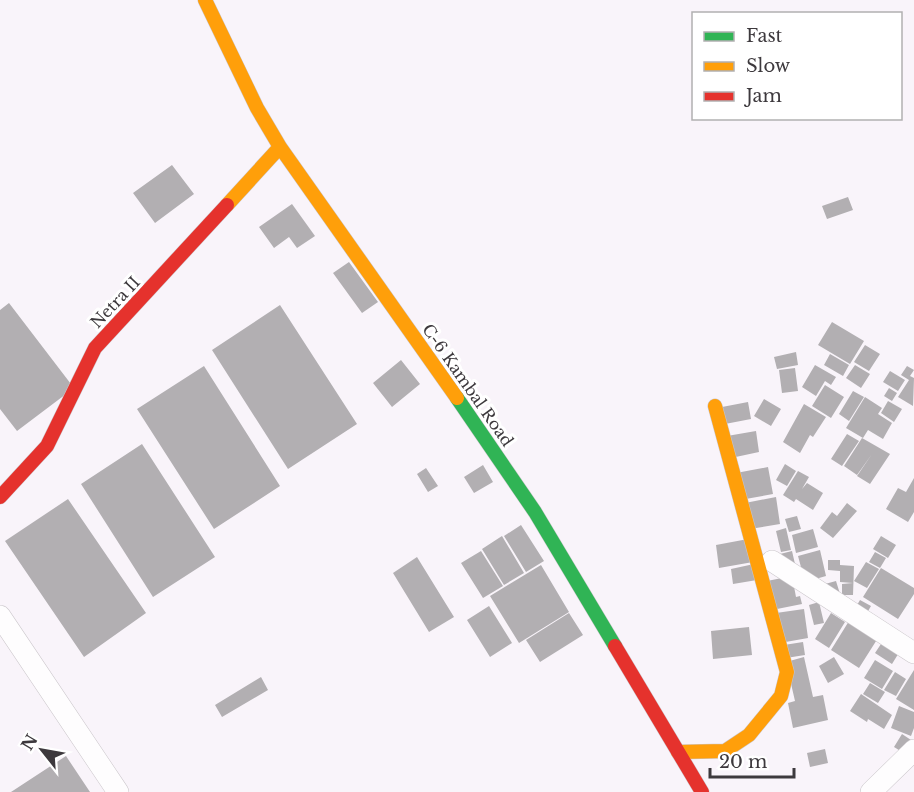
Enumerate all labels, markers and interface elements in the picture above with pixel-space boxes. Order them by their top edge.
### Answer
legend [692,12,902,120]
text: Fast [746,25,783,47]
text: Slow [746,55,791,77]
text: Jam [744,85,782,107]
street label: Netra II [86,272,144,332]
street label: C-6 Kambal Road [418,320,518,450]
north arrow [12,720,72,780]
text: N [17,731,42,754]
scale bar [710,741,794,779]
text: 20 m [719,751,767,773]

